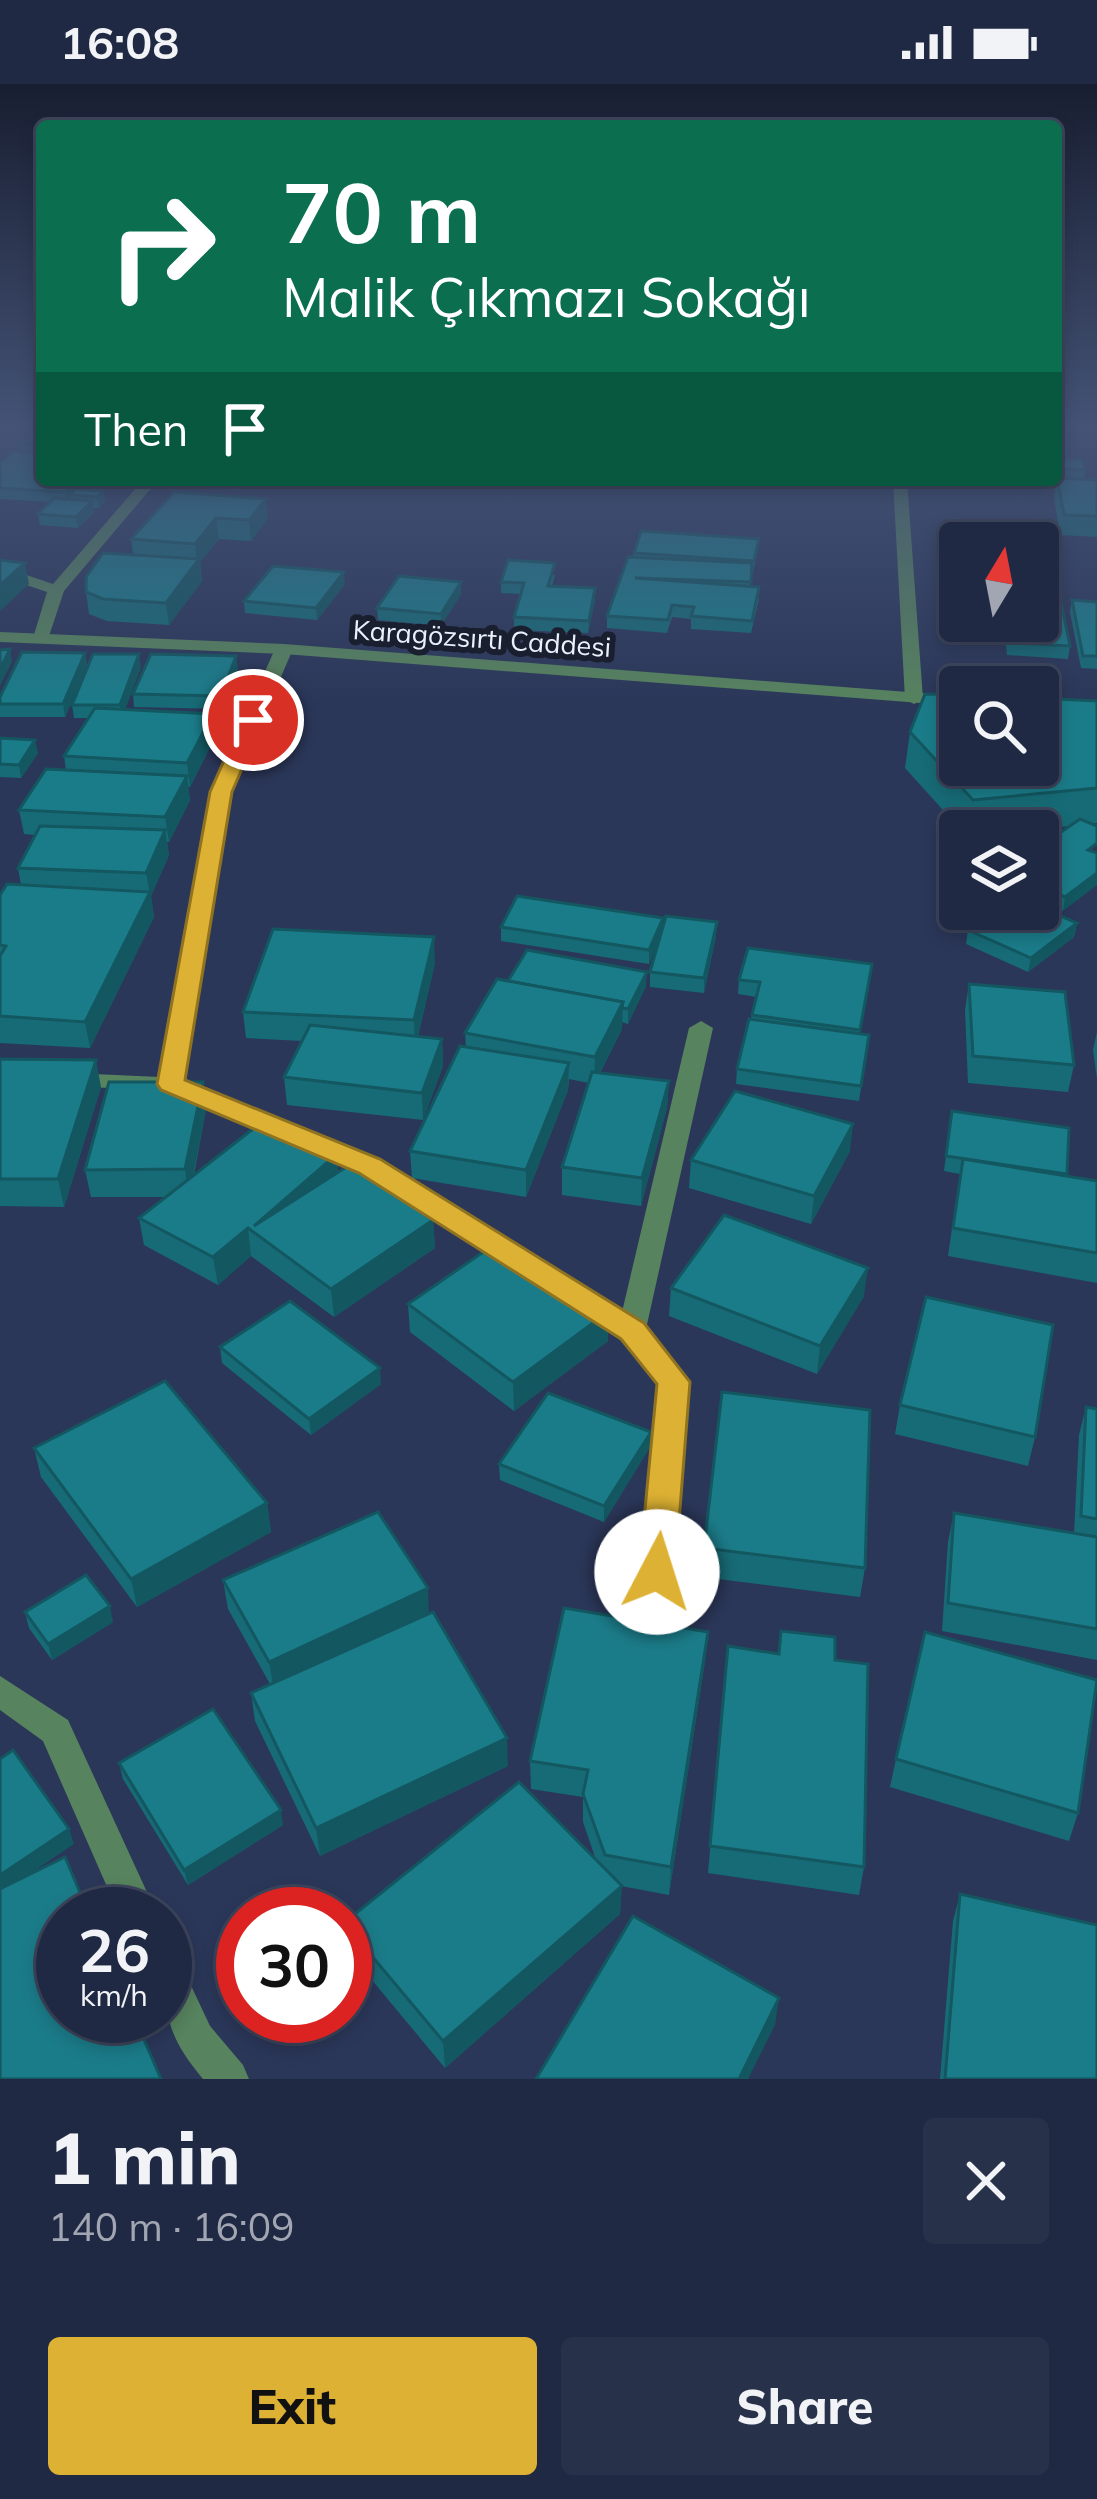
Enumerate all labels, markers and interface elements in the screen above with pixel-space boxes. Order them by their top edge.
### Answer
text: 16:08 [60,14,179,70]
text: 70 m [282,159,481,264]
icon: right [84,168,240,324]
text: Malik Çıkmazı Sokağı [282,263,811,331]
icon: arrive [212,396,278,462]
text: Then [84,401,188,457]
north arrow [939,522,1059,642]
map controls [939,522,1059,930]
street label: Karagözsırtı Caddesi [352,612,612,664]
button: search [939,666,1059,786]
pin [202,669,304,771]
icon: arrive [220,687,286,753]
button: layers [939,810,1059,930]
position arrow [594,1509,720,1635]
speed limit sign: 30 [216,1887,372,2043]
text: 26 [78,1912,150,1987]
text: km/h [80,1976,148,2014]
text: 1 min [48,2112,241,2202]
button: close [923,2118,1049,2244]
text: 140 m · 16:09 [48,2202,294,2251]
button: Exit [48,2337,537,2475]
button: Share [561,2337,1049,2475]

